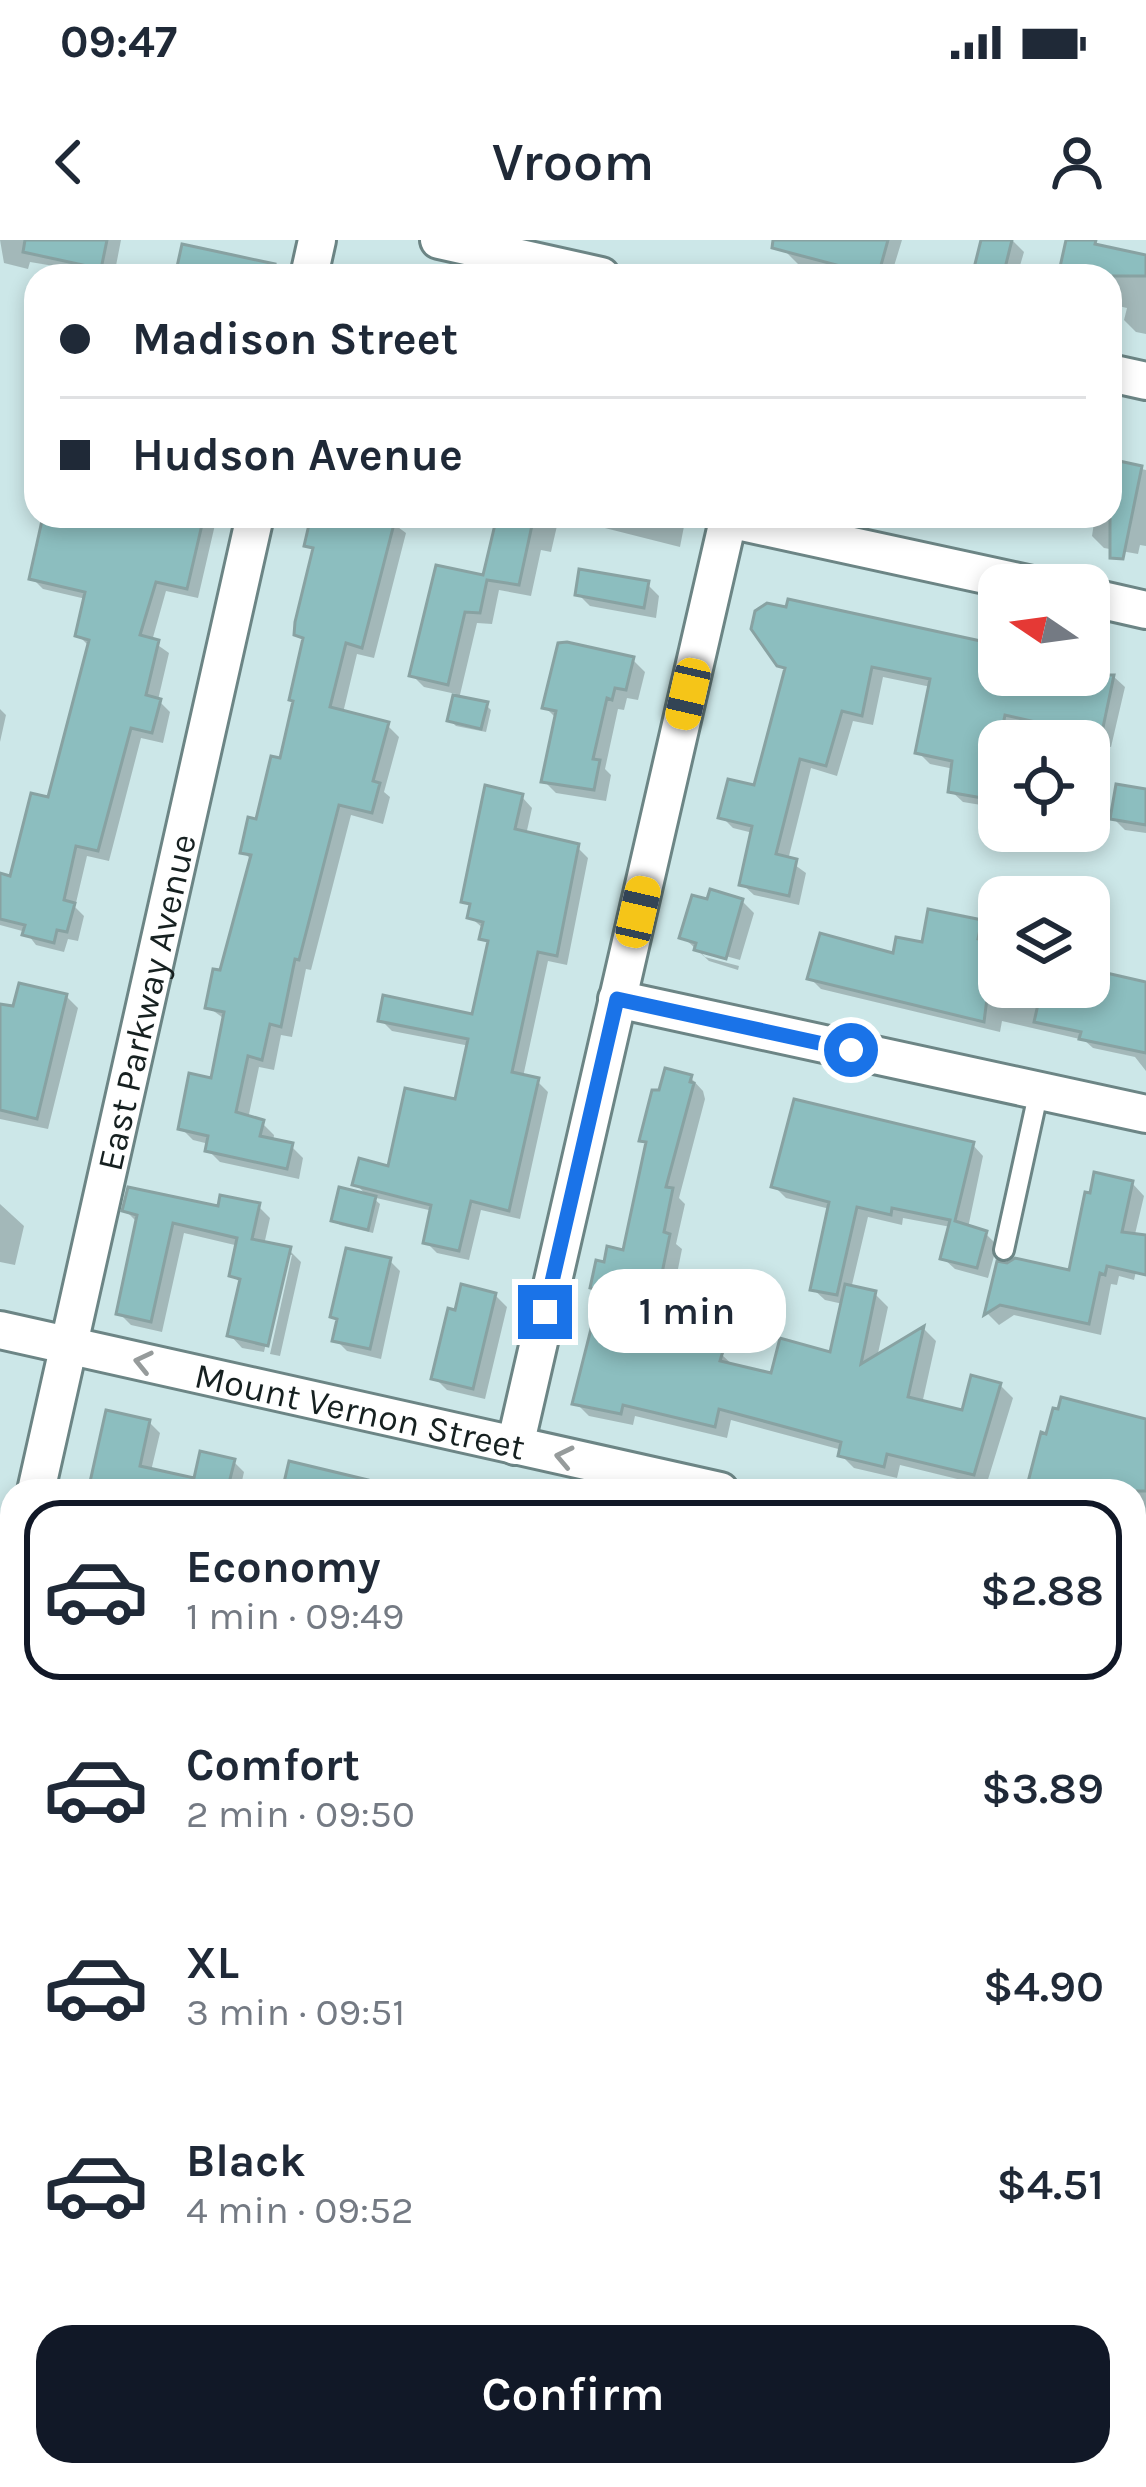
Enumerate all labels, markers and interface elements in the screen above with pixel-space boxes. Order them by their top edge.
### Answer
text: 09:47 [60,16,177,68]
icon: back [36,129,102,195]
icon: person [1044,129,1110,195]
text: Vroom [492,130,654,194]
text: Madison Street [132,313,458,365]
text: Hudson Avenue [132,429,463,481]
north arrow [978,564,1110,696]
map controls [978,564,1110,1008]
car [662,655,714,733]
button: locate [978,720,1110,852]
street label: East Parkway Avenue [89,830,205,1175]
car [612,873,664,951]
button: layers [978,876,1110,1008]
route start [824,1023,878,1077]
callout: 1 min [587,1270,785,1354]
route end [518,1285,572,1339]
text: 1 min [639,1288,735,1334]
one-way arrow [133,1351,153,1376]
street label: Mount Vernon Street [191,1354,529,1469]
one-way arrow [555,1446,575,1471]
icon: car [42,1536,150,1644]
text: Economy [186,1541,381,1593]
text: $2.88 [980,1564,1104,1616]
text: 1 min · 09:49 [186,1593,404,1639]
icon: car [42,1734,150,1842]
text: Comfort [186,1739,360,1791]
text: $3.89 [981,1762,1104,1814]
text: 2 min · 09:50 [186,1791,415,1837]
icon: car [42,1932,150,2040]
text: XL [186,1937,239,1989]
text: $4.90 [983,1960,1104,2012]
text: 3 min · 09:51 [186,1989,405,2035]
icon: car [42,2130,150,2238]
text: Black [186,2135,306,2187]
text: $4.51 [996,2158,1104,2210]
text: 4 min · 09:52 [186,2187,414,2233]
button: Confirm [36,2325,1110,2463]

